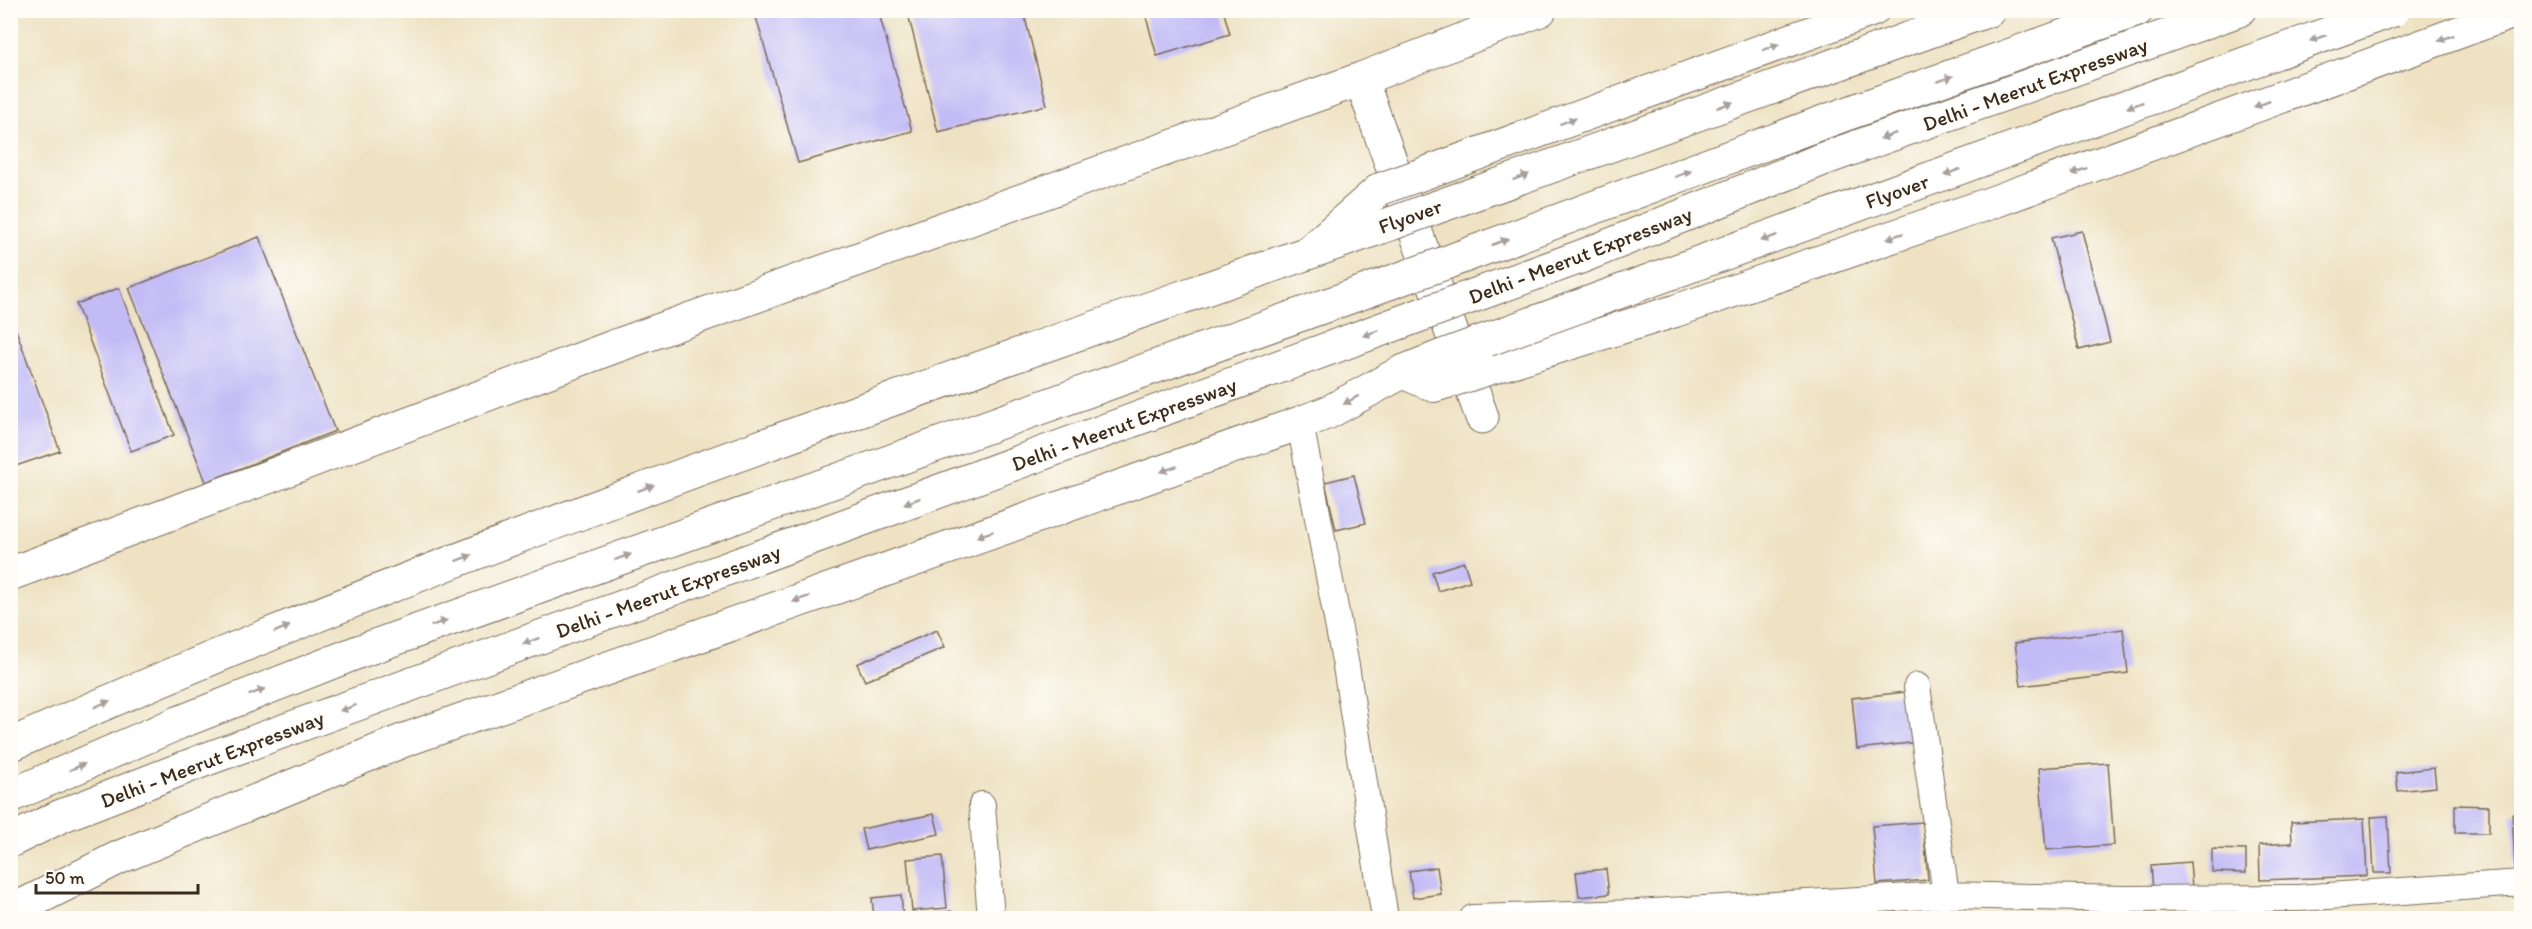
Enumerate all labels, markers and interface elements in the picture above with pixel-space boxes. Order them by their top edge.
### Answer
street label: Delhi - Meerut Expressway [1919,32,2151,136]
one-way arrow [2309,33,2327,43]
one-way arrow [2437,33,2455,43]
one-way arrow [1762,42,1780,52]
one-way arrow [1936,73,1954,83]
one-way arrow [1716,99,1734,109]
one-way arrow [2126,100,2144,110]
one-way arrow [2253,100,2271,110]
one-way arrow [1559,116,1577,125]
one-way arrow [1879,132,1897,142]
one-way arrow [2070,166,2088,176]
one-way arrow [1943,167,1961,177]
street label: Flyover [1862,168,1933,214]
one-way arrow [1674,169,1692,179]
one-way arrow [1512,171,1530,181]
street label: Flyover [1375,193,1446,239]
street label: Delhi - Meerut Expressway [1465,201,1695,309]
one-way arrow [1886,231,1904,241]
one-way arrow [1759,234,1777,244]
one-way arrow [1491,237,1509,247]
one-way arrow [1362,329,1380,339]
street label: Delhi - Meerut Expressway [1008,372,1240,476]
one-way arrow [1342,395,1359,405]
one-way arrow [1160,465,1178,475]
one-way arrow [637,482,655,492]
one-way arrow [903,497,921,507]
one-way arrow [976,530,994,540]
street label: Delhi - Meerut Expressway [552,539,784,643]
one-way arrow [614,552,632,562]
one-way arrow [455,553,473,562]
one-way arrow [792,595,810,605]
one-way arrow [430,618,448,628]
one-way arrow [274,624,292,634]
one-way arrow [522,636,540,646]
one-way arrow [248,687,266,697]
one-way arrow [94,699,112,709]
one-way arrow [339,703,357,713]
street label: Delhi - Meerut Expressway [97,705,327,813]
one-way arrow [68,762,86,772]
scale bar [36,857,198,895]
text: 50 m [45,867,85,889]

